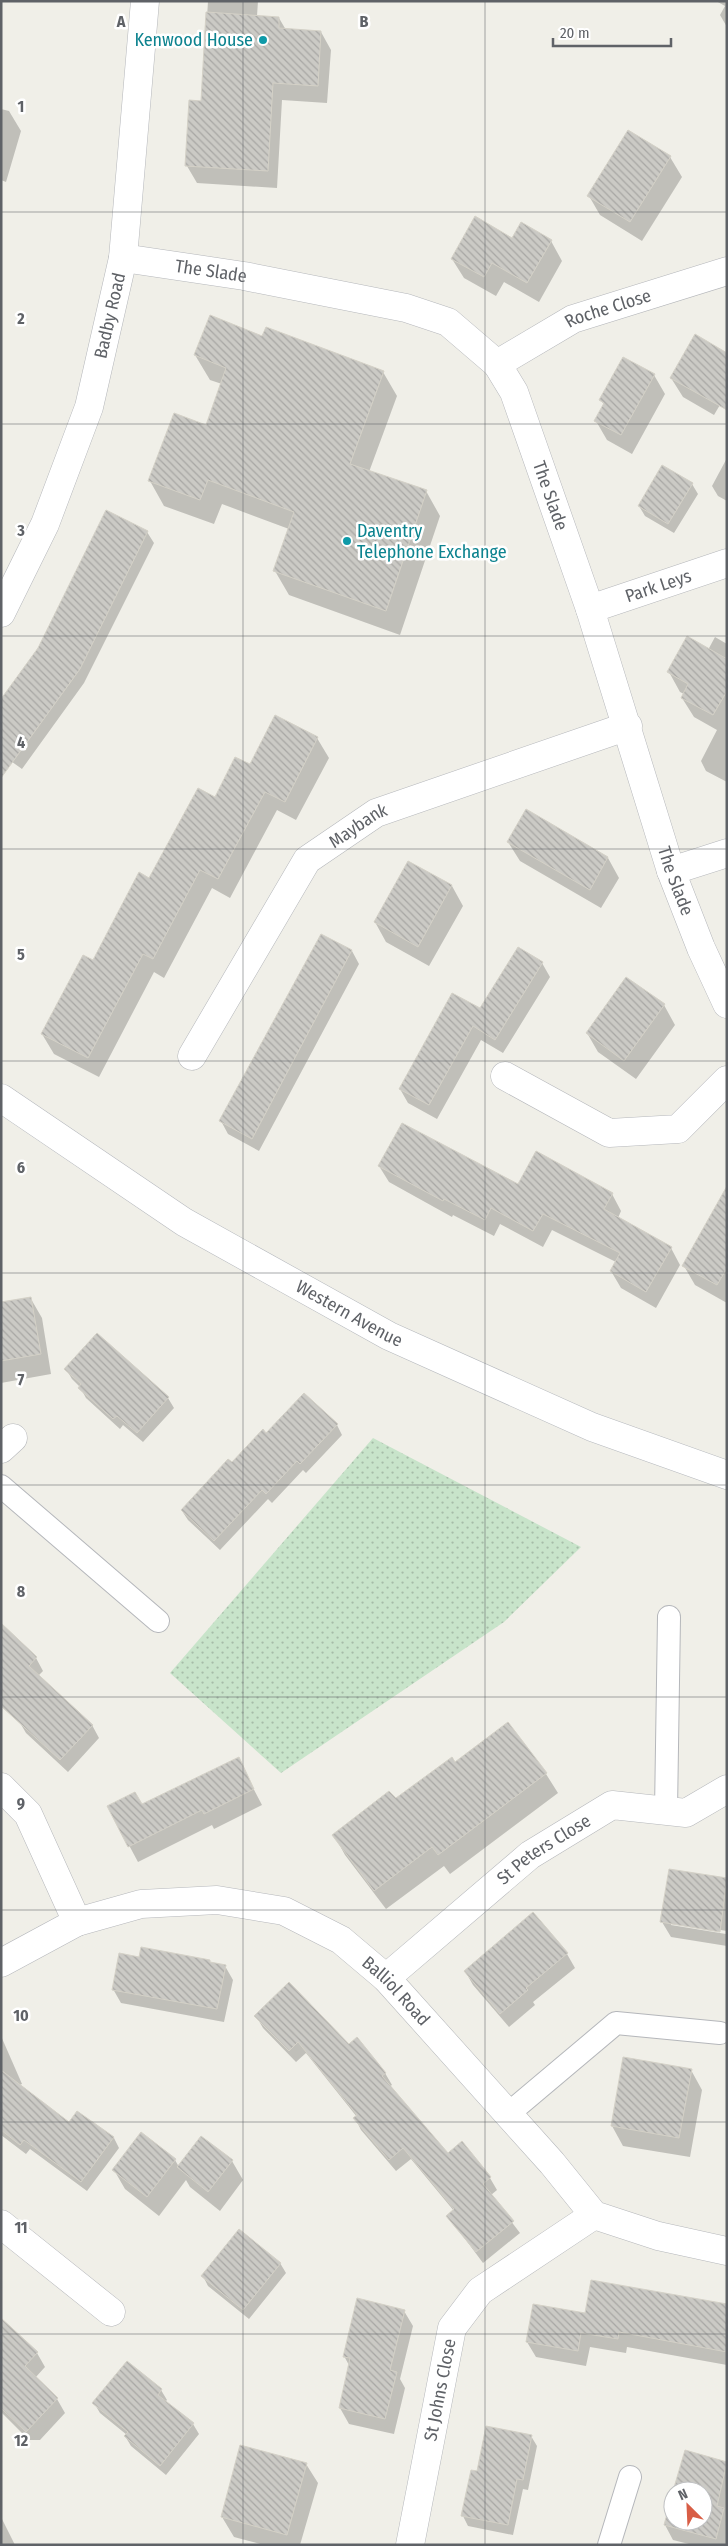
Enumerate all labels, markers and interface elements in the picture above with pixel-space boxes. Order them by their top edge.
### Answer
text: A [116,12,126,31]
text: B [360,12,369,31]
scale bar [553,15,670,47]
text: 20 m [560,24,590,42]
place label: Kenwood House [134,29,253,51]
marker: Kenwood House [257,34,269,46]
text: 1 [18,97,24,116]
street label: The Slade [174,255,248,287]
street label: Badby Road [89,271,130,361]
street label: Roche Close [561,284,654,332]
text: 2 [16,309,25,328]
street label: The Slade [528,458,573,533]
place label: Daventry Telephone Exchange [357,520,507,563]
text: 3 [16,521,25,540]
marker: Daventry Telephone Exchange [341,535,353,547]
street label: Park Leys [622,565,694,607]
text: 4 [17,733,25,752]
street label: Maybank [325,799,391,853]
street label: The Slade [653,844,698,919]
text: 5 [17,945,25,964]
text: 6 [17,1158,25,1177]
street label: Western Avenue [292,1275,406,1352]
text: 7 [18,1370,25,1389]
text: 8 [17,1582,26,1601]
text: 9 [17,1794,25,1813]
street label: St Peters Close [493,1810,595,1889]
street label: Balliol Road [358,1952,435,2030]
text: 10 [13,2006,29,2025]
text: 11 [14,2218,28,2237]
street label: St Johns Close [419,2337,461,2443]
text: 12 [14,2431,29,2450]
north arrow [663,2481,713,2531]
text: N [676,2485,690,2504]

